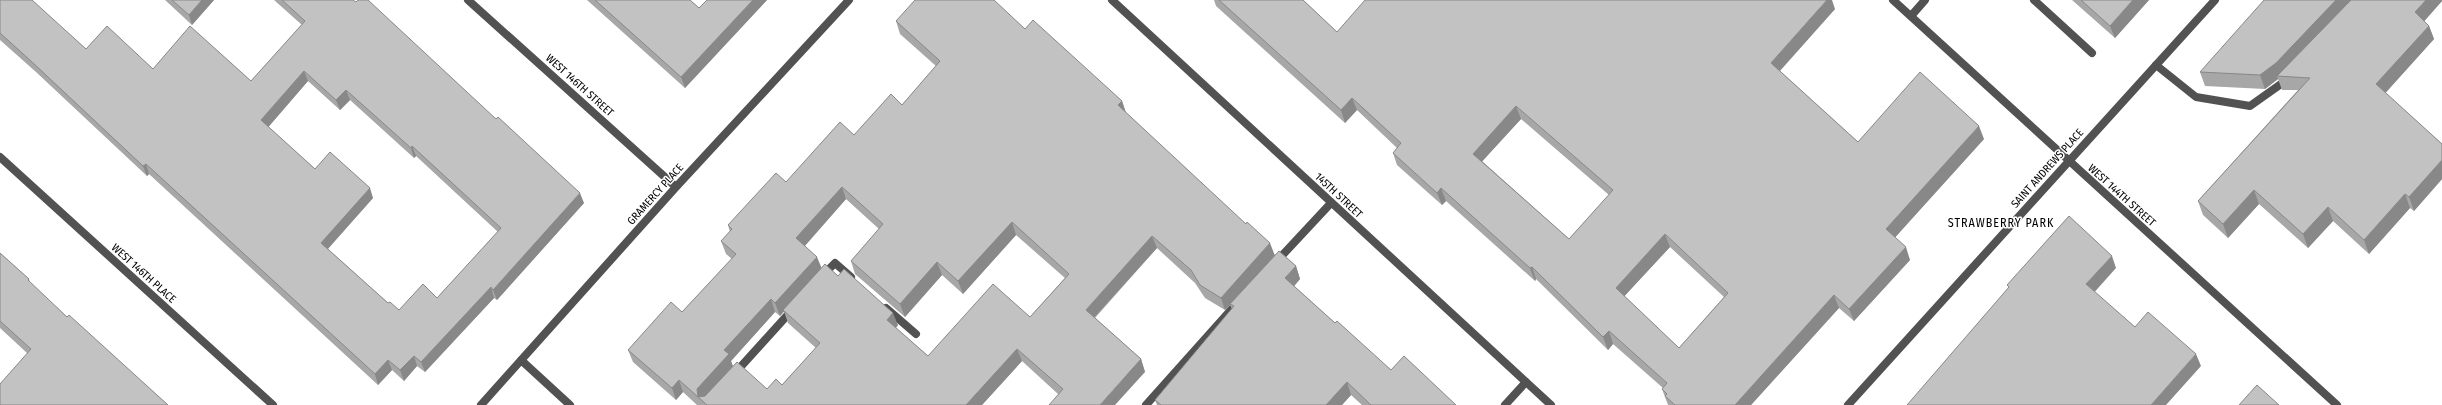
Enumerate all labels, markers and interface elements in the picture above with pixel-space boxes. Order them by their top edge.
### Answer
street label: WEST 146TH STREET [543,52,617,120]
street label: SAINT ANDREWS PLACE [2009,126,2086,210]
street label: GRAMERCY PLACE [625,161,686,227]
street label: WEST 144TH STREET [2085,162,2159,230]
street label: 145TH STREET [1312,170,1366,221]
district label: STRAWBERRY PARK [1948,216,2054,230]
street label: WEST 146TH PLACE [109,241,179,306]

